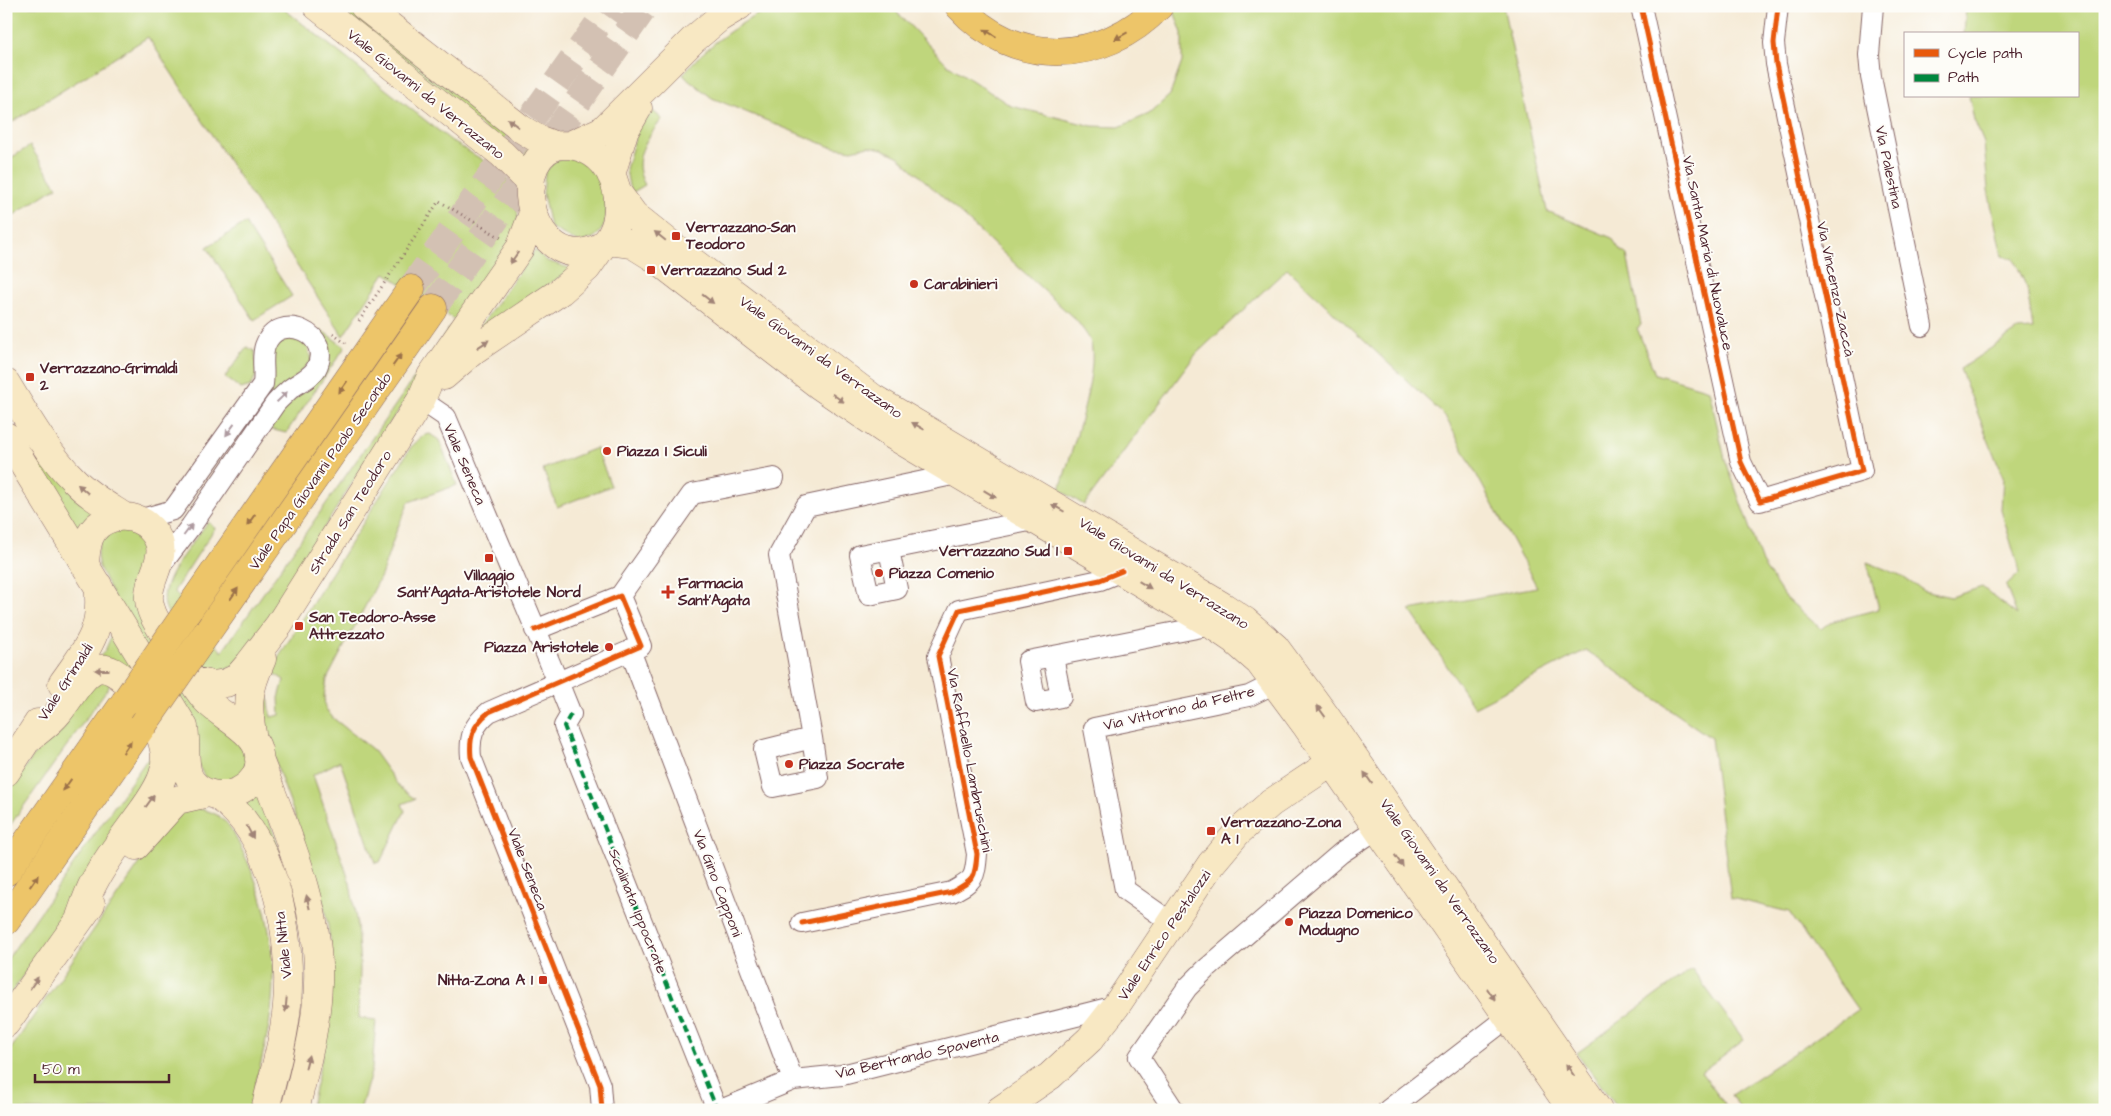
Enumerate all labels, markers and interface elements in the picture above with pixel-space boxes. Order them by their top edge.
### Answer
street label: Viale Giovanni da Verrazzano [343,24,509,165]
one-way arrow [984,28,997,37]
one-way arrow [1114,32,1128,40]
legend [1904,32,2078,98]
text: Cycle path [1948,43,2023,65]
text: Path [1948,67,1979,88]
one-way arrow [507,117,520,128]
street label: Via Palestina [1870,124,1908,211]
street label: Via Santa Maria di Nuovaluce [1677,154,1738,352]
place label: Verrazzano-San Teodoro [685,217,796,255]
street label: Via Vincenzo Zaccà [1811,220,1860,359]
one-way arrow [654,230,667,241]
marker: Verrazzano-San Teodoro [670,230,682,242]
one-way arrow [509,251,519,264]
place label: Verrazzano Sud 2 [660,260,787,281]
marker: Verrazzano Sud 2 [645,264,657,276]
place label: Carabinieri [924,274,998,295]
marker: Carabinieri [908,278,920,290]
street label: Viale Giovanni da Verrazzano [735,291,907,424]
one-way arrow [702,294,715,305]
one-way arrow [476,339,489,349]
one-way arrow [392,353,402,367]
place label: Verrazzano-Grimaldi 2 [39,358,178,396]
street label: Viale Papa Giovanni Paolo Secondo [244,368,397,574]
marker: Verrazzano-Grimaldi 2 [24,371,36,383]
one-way arrow [338,380,348,393]
one-way arrow [275,391,287,403]
one-way arrow [831,393,844,403]
street label: Viale Seneca [438,420,491,508]
one-way arrow [911,421,924,430]
one-way arrow [225,423,235,437]
place label: Piazza I Siculi [617,441,708,462]
marker: Piazza I Siculi [601,445,613,457]
street label: Strada San Teodoro [304,446,397,578]
one-way arrow [77,483,90,494]
one-way arrow [983,489,996,498]
one-way arrow [1050,504,1065,512]
street label: Viale Giovanni da Verrazzano [1075,512,1253,635]
one-way arrow [246,514,256,527]
one-way arrow [183,523,193,537]
place label: Verrazzano Sud 1 [938,541,1058,562]
marker: Verrazzano Sud 1 [1062,545,1074,557]
marker: Villaggio Sant'Agata-Aristotele Nord [483,552,495,564]
place label: Piazza Comenio [889,563,995,584]
place label: Villaggio Sant'Agata-Aristotele Nord [396,565,581,605]
marker: Piazza Comenio [873,567,885,579]
place label: Farmacia Sant'Agata [677,573,750,613]
one-way arrow [1139,580,1152,589]
marker: Farmacia Sant'Agata [662,586,674,598]
one-way arrow [229,587,239,601]
place label: San Teodoro-Asse Attrezzato [308,607,436,645]
marker: San Teodoro-Asse Attrezzato [293,620,305,632]
place label: Piazza Aristotele [484,637,599,658]
street label: Viale Grimaldi [33,639,99,725]
marker: Piazza Aristotele [603,641,615,653]
one-way arrow [94,666,110,674]
street label: Via Raffaello Lambruschini [941,666,998,855]
street label: Via Vittorino da Feltre [1101,681,1257,736]
one-way arrow [1316,705,1327,718]
one-way arrow [122,741,132,754]
place label: Piazza Socrate [799,754,905,775]
marker: Piazza Socrate [783,758,795,770]
one-way arrow [1363,771,1373,785]
one-way arrow [62,778,72,792]
one-way arrow [145,794,155,808]
street label: Viale Giovanni da Verrazzano [1374,795,1505,968]
place label: Verrazzano-Zona A 1 [1220,812,1341,850]
one-way arrow [246,825,254,839]
street label: Viale Seneca [502,825,553,914]
marker: Verrazzano-Zona A 1 [1205,825,1217,837]
street label: Via Gino Capponi [687,827,748,940]
street label: Scalinata Ippocrate [603,845,672,977]
one-way arrow [1394,854,1404,868]
street label: Viale Enrico Pestalozzi [1113,865,1216,1005]
one-way arrow [29,874,39,887]
one-way arrow [304,894,312,909]
place label: Piazza Domenico Modugno [1299,903,1413,943]
street label: Viale Nitta [270,910,297,979]
marker: Piazza Domenico Modugno [1283,916,1295,928]
place label: Nitta-Zona A 1 [438,970,533,991]
marker: Nitta-Zona A 1 [537,974,549,986]
one-way arrow [29,976,39,990]
one-way arrow [1487,988,1496,1001]
one-way arrow [282,998,290,1014]
street label: Via Bertrando Spaventa [834,1026,1001,1084]
scale bar [35,1051,169,1083]
one-way arrow [303,1055,311,1070]
text: 50 m [42,1059,80,1080]
one-way arrow [1565,1063,1575,1076]

